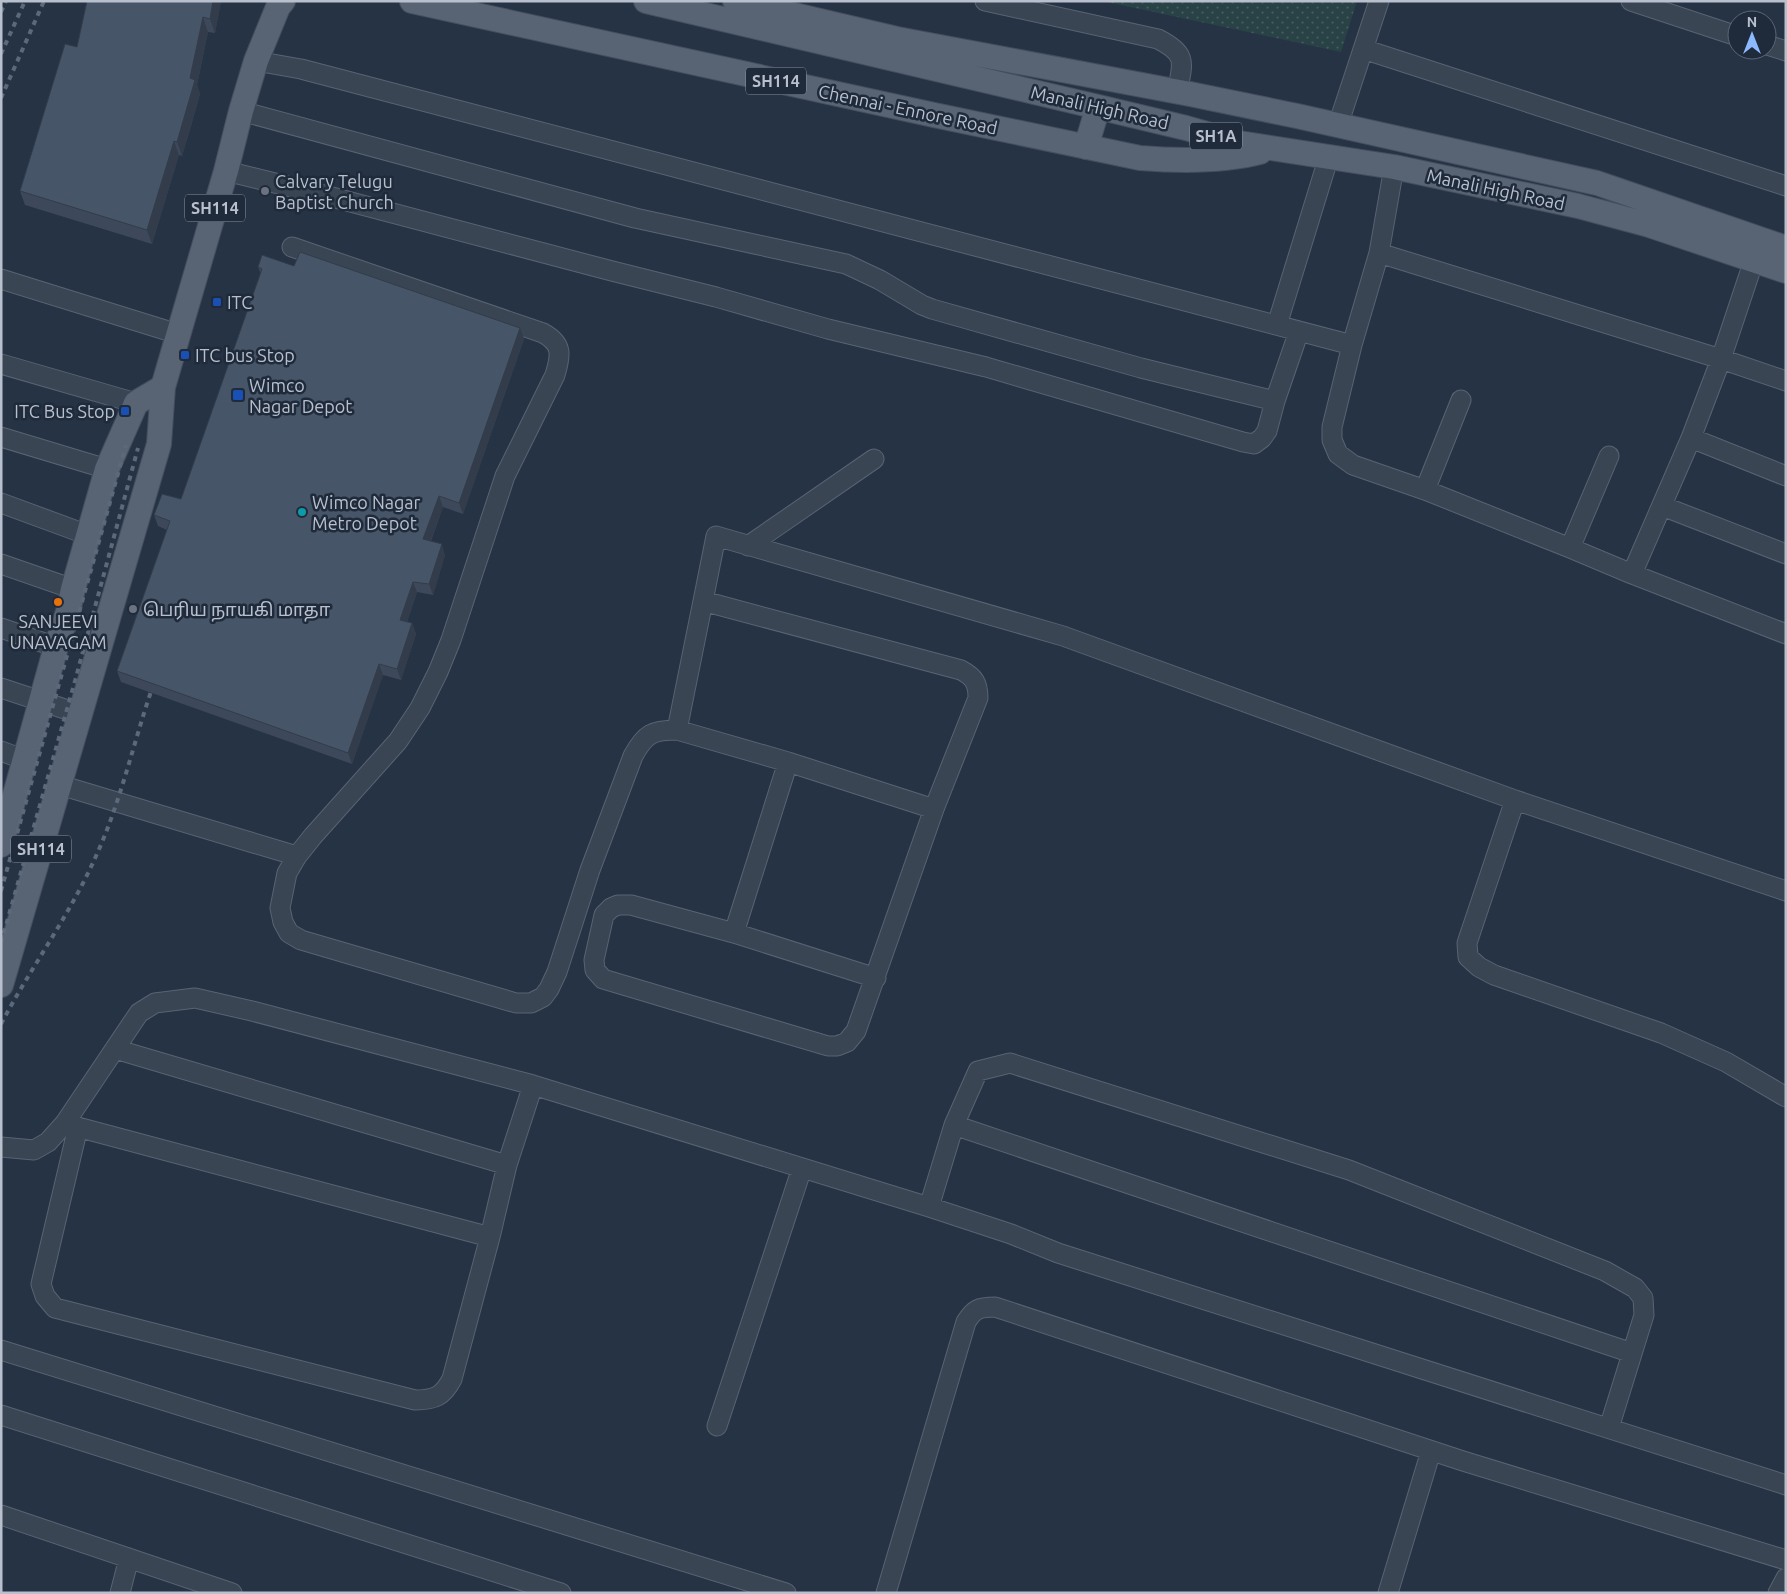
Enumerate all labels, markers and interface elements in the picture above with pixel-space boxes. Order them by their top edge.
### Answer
north arrow [1727,10,1777,60]
text: N [1747,14,1757,30]
road number: SH114 [746,68,806,94]
street label: Chennai - Ennore Road [817,80,999,138]
street label: Manali High Road [1029,81,1171,133]
road number: SH1A [1190,122,1242,150]
street label: Manali High Road [1425,165,1567,213]
place label: Calvary Telugu Baptist Church [275,171,394,212]
marker: Calvary Telugu Baptist Church [259,185,271,197]
road number: SH114 [185,194,245,222]
place label: ITC [227,292,252,312]
marker: ITC [211,296,223,308]
place label: ITC bus Stop [195,345,295,365]
marker: ITC bus Stop [179,349,191,361]
place label: Wimco Nagar Depot [249,375,352,416]
marker: Wimco Nagar Depot [231,388,245,402]
place label: ITC Bus Stop [14,401,115,421]
marker: ITC Bus Stop [119,405,131,417]
place label: Wimco Nagar Metro Depot [312,492,421,533]
marker: Wimco Nagar Metro Depot [296,506,308,518]
marker: SANJEEVI UNAVAGAM [52,596,64,608]
place label: பெரிய நாயகி மாதா [143,599,331,622]
marker: பெரிய நாயகி மாதா [127,603,139,615]
place label: SANJEEVI UNAVAGAM [9,611,107,652]
road number: SH114 [11,836,71,862]

